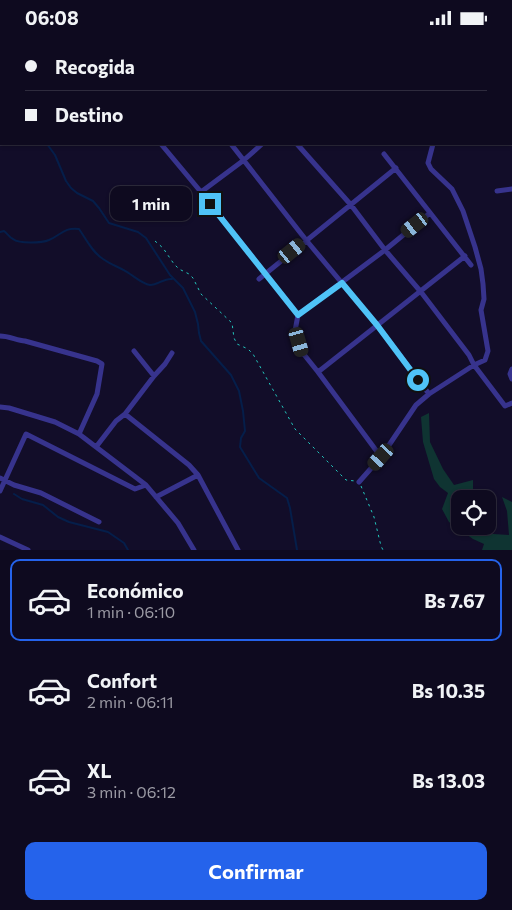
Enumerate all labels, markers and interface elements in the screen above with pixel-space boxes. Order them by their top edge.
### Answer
text: 06:08 [25,6,79,29]
text: Recogida [55,55,135,78]
text: Destino [55,103,123,126]
callout: 1 min [110,187,192,221]
route end [199,193,221,215]
text: 1 min [132,194,170,213]
car [398,210,431,240]
car [275,236,308,266]
car [287,326,310,358]
route start [407,369,429,391]
car [365,441,396,473]
map controls [451,490,496,535]
button: locate [451,490,496,535]
icon: car [27,578,72,623]
text: Económico [87,579,184,602]
text: Bs 7.67 [424,589,485,612]
text: 1 min · 06:10 [87,602,175,621]
icon: car [27,668,72,713]
text: Confort [87,669,157,692]
text: Bs 10.35 [412,679,485,702]
text: 2 min · 06:11 [87,692,174,711]
icon: car [27,758,72,803]
text: XL [87,759,112,782]
text: Bs 13.03 [412,769,485,792]
text: 3 min · 06:12 [87,782,176,801]
button: Confirmar [25,842,487,900]

